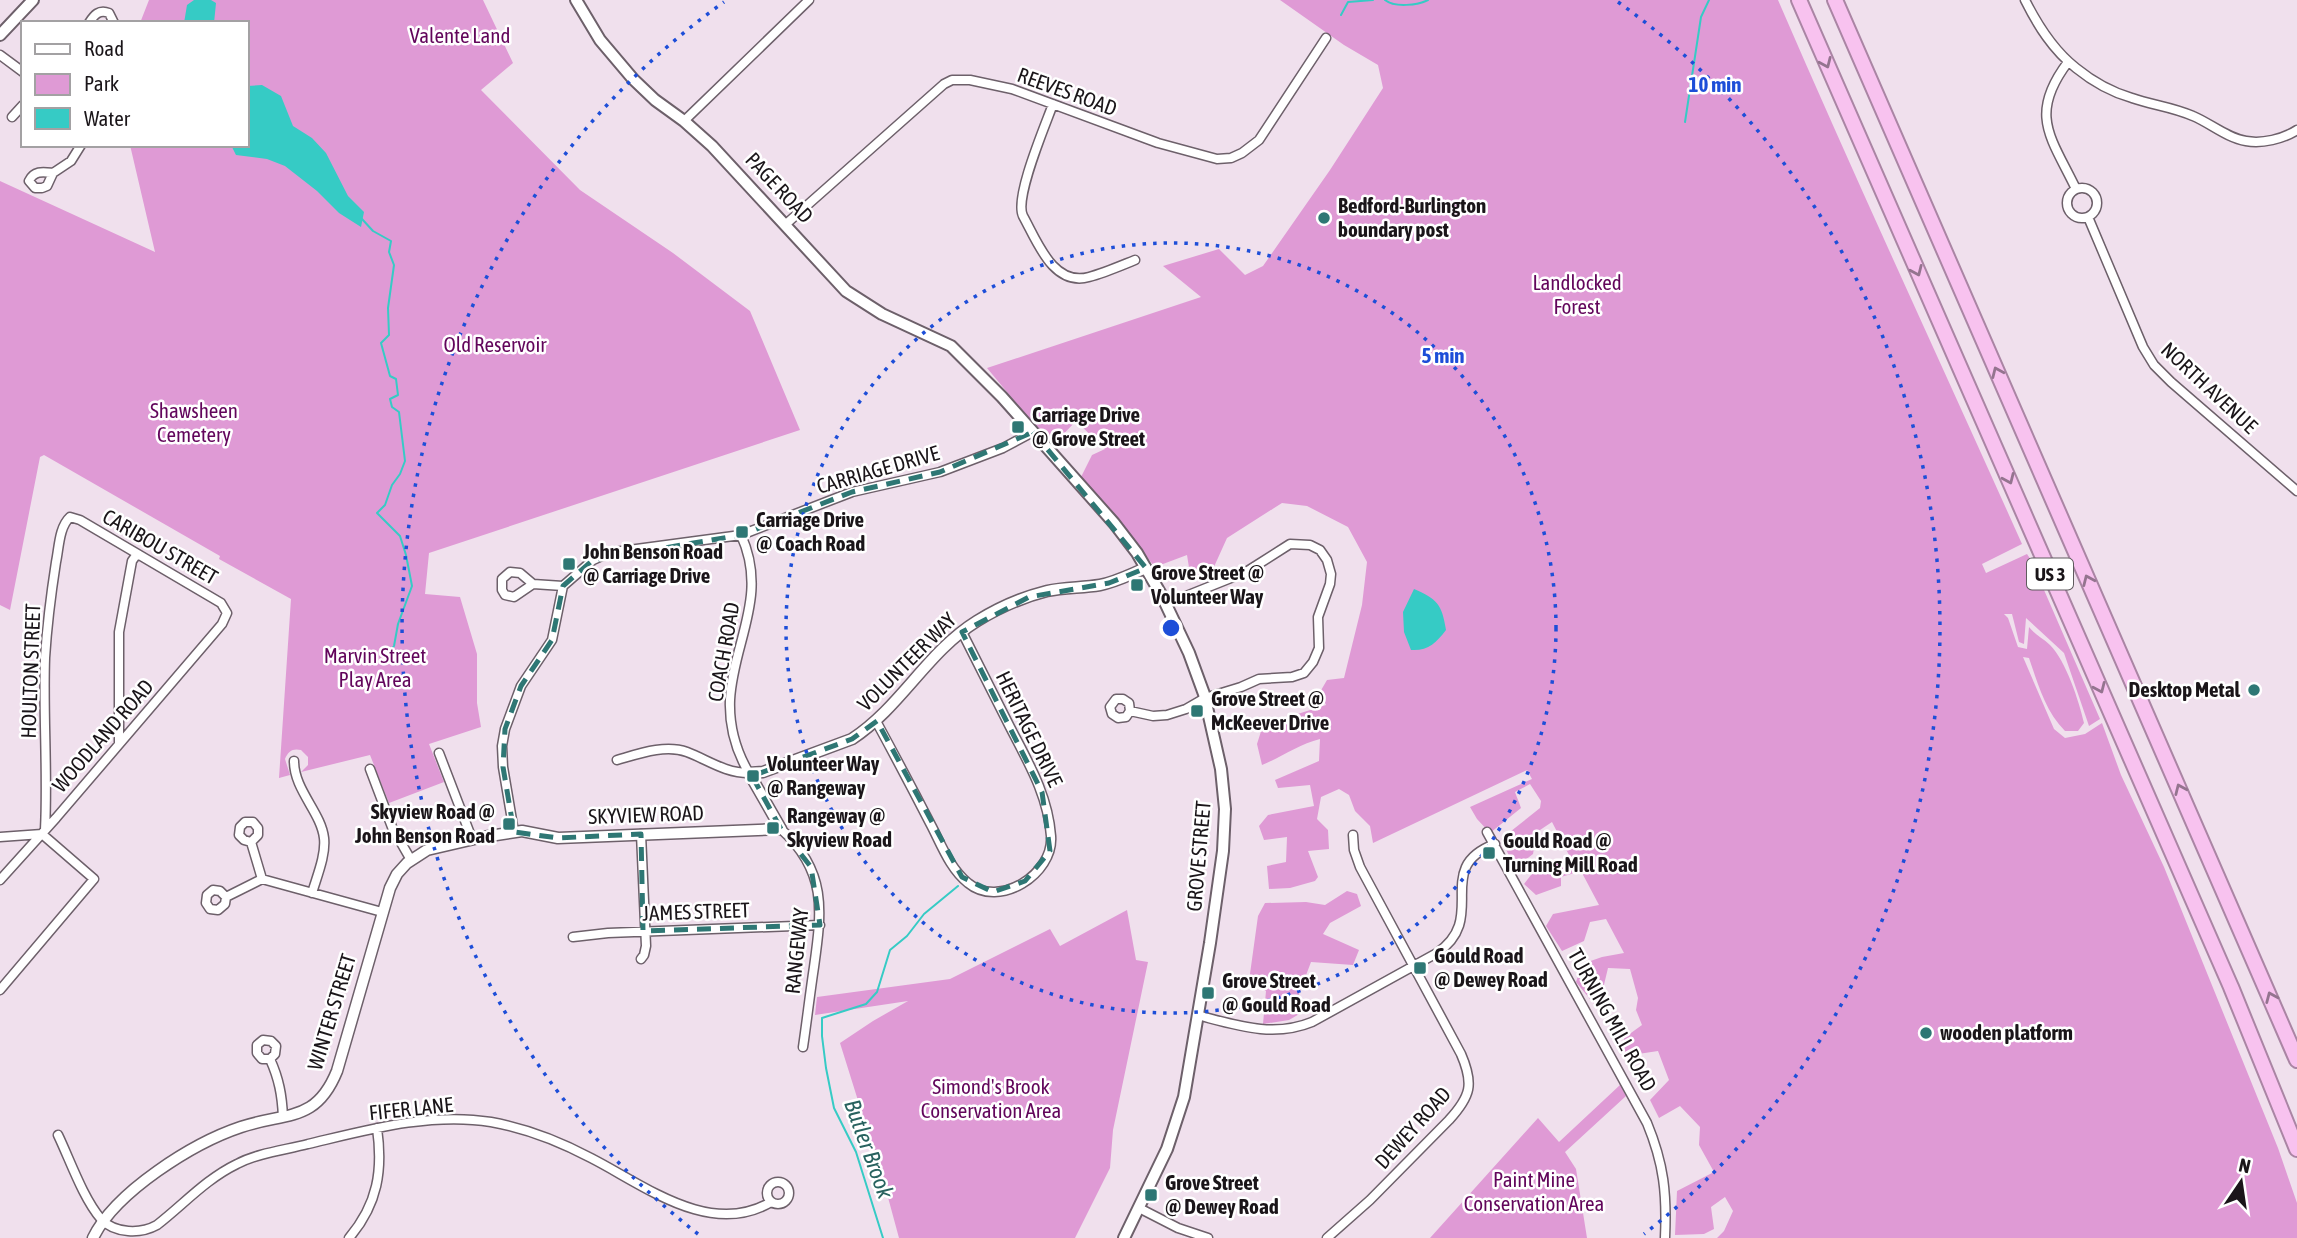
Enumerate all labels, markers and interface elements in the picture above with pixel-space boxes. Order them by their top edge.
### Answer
legend [21,21,248,147]
park label: Valente Land [410,23,510,47]
text: Road [84,36,124,60]
one-way arrow [1818,55,1832,68]
street label: REEVES ROAD [1014,62,1120,120]
text: Park [84,71,119,95]
text: 10 min [1689,72,1741,96]
text: Water [84,106,131,130]
street label: PAGE ROAD [741,147,818,227]
place label: Bedford-Burlington boundary post [1338,193,1486,241]
marker: Bedford-Burlington boundary post [1316,210,1332,226]
one-way arrow [1909,264,1923,276]
park label: Landlocked Forest [1532,270,1622,318]
park label: Old Reservoir [444,332,547,356]
street label: NORTH AVENUE [2157,337,2263,438]
text: 5 min [1422,343,1464,367]
one-way arrow [1991,367,2005,379]
park label: Shawsheen Cemetery [150,398,238,446]
place label: Carriage Drive @ Grove Street [1032,402,1145,450]
marker: Carriage Drive @ Grove Street [1010,419,1026,435]
street label: CARRIAGE DRIVE [814,440,942,498]
one-way arrow [2000,473,2014,485]
street label: CARIBOU STREET [99,504,222,589]
place label: Carriage Drive @ Coach Road [756,507,865,555]
marker: Carriage Drive @ Coach Road [734,524,750,540]
place label: John Benson Road @ Carriage Drive [582,539,723,587]
marker: John Benson Road @ Carriage Drive [561,556,577,572]
road number: US 3 [2027,558,2073,590]
place label: Grove Street @ Volunteer Way [1150,560,1264,608]
one-way arrow [2083,575,2097,587]
marker: Grove Street @ Volunteer Way [1129,577,1145,593]
street label: COACH ROAD [702,600,744,704]
street label: HOULTON STREET [16,603,44,739]
street label: VOLUNTEER WAY [852,607,961,715]
centre of rings [1159,616,1183,640]
park label: Marvin Street Play Area [324,643,426,691]
street label: HERITAGE DRIVE [992,667,1068,790]
street label: WOODLAND ROAD [47,674,158,797]
place label: Desktop Metal [2129,677,2240,701]
one-way arrow [2092,681,2106,693]
marker: Desktop Metal [2246,682,2262,698]
place label: Grove Street @ McKeever Drive [1211,686,1329,734]
marker: Grove Street @ McKeever Drive [1189,703,1205,719]
place label: Volunteer Way @ Rangeway [766,751,880,799]
marker: Volunteer Way @ Rangeway [745,768,761,784]
one-way arrow [2174,784,2188,796]
place label: Skyview Road @ John Benson Road [354,799,495,847]
street label: GROVE STREET [1181,799,1215,912]
street label: SKYVIEW ROAD [588,800,704,828]
place label: Rangeway @ Skyview Road [787,803,892,851]
marker: Skyview Road @ John Benson Road [501,816,517,832]
marker: Rangeway @ Skyview Road [765,820,781,836]
place label: Gould Road @ Turning Mill Road [1503,828,1638,876]
marker: Gould Road @ Turning Mill Road [1481,845,1497,861]
street label: JAMES STREET [642,897,750,925]
street label: RANGEWAY [780,906,813,995]
place label: Gould Road @ Dewey Road [1434,943,1548,991]
street label: TURNING MILL ROAD [1564,944,1662,1095]
street label: WINTER STREET [302,951,360,1073]
marker: Gould Road @ Dewey Road [1412,960,1428,976]
place label: Grove Street @ Gould Road [1222,968,1331,1016]
marker: Grove Street @ Gould Road [1200,985,1216,1001]
one-way arrow [2265,992,2279,1004]
place label: wooden platform [1940,1020,2073,1044]
marker: wooden platform [1918,1025,1934,1041]
park label: Simond's Brook Conservation Area [921,1074,1061,1122]
street label: DEWEY ROAD [1369,1082,1455,1173]
street label: FIFER LANE [368,1092,454,1124]
water label: Butler Brook [839,1096,899,1203]
north arrow [2206,1147,2276,1217]
text: N [2237,1153,2253,1177]
park label: Paint Mine Conservation Area [1464,1167,1604,1215]
place label: Grove Street @ Dewey Road [1165,1170,1279,1218]
marker: Grove Street @ Dewey Road [1143,1187,1159,1203]

